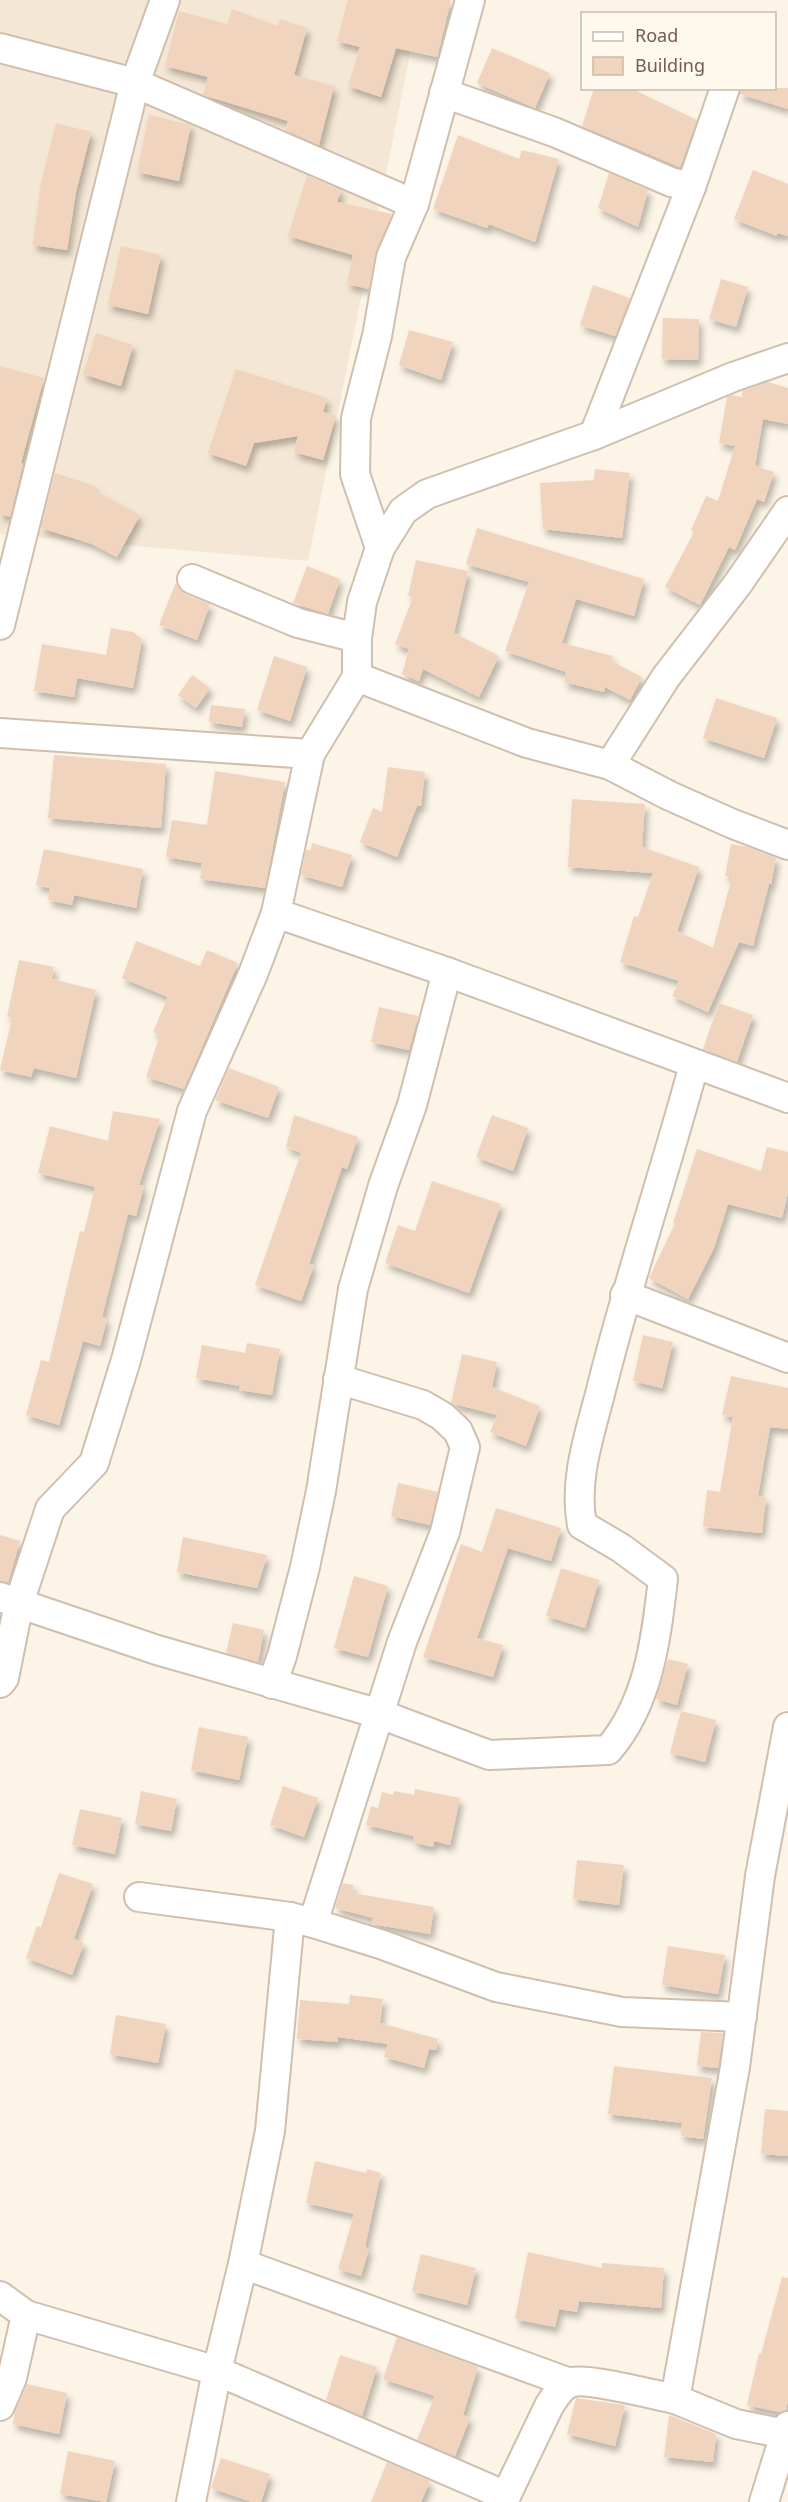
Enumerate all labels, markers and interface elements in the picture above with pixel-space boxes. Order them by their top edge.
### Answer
legend [581,12,776,90]
text: Road [635,23,678,47]
text: Building [635,53,705,77]

